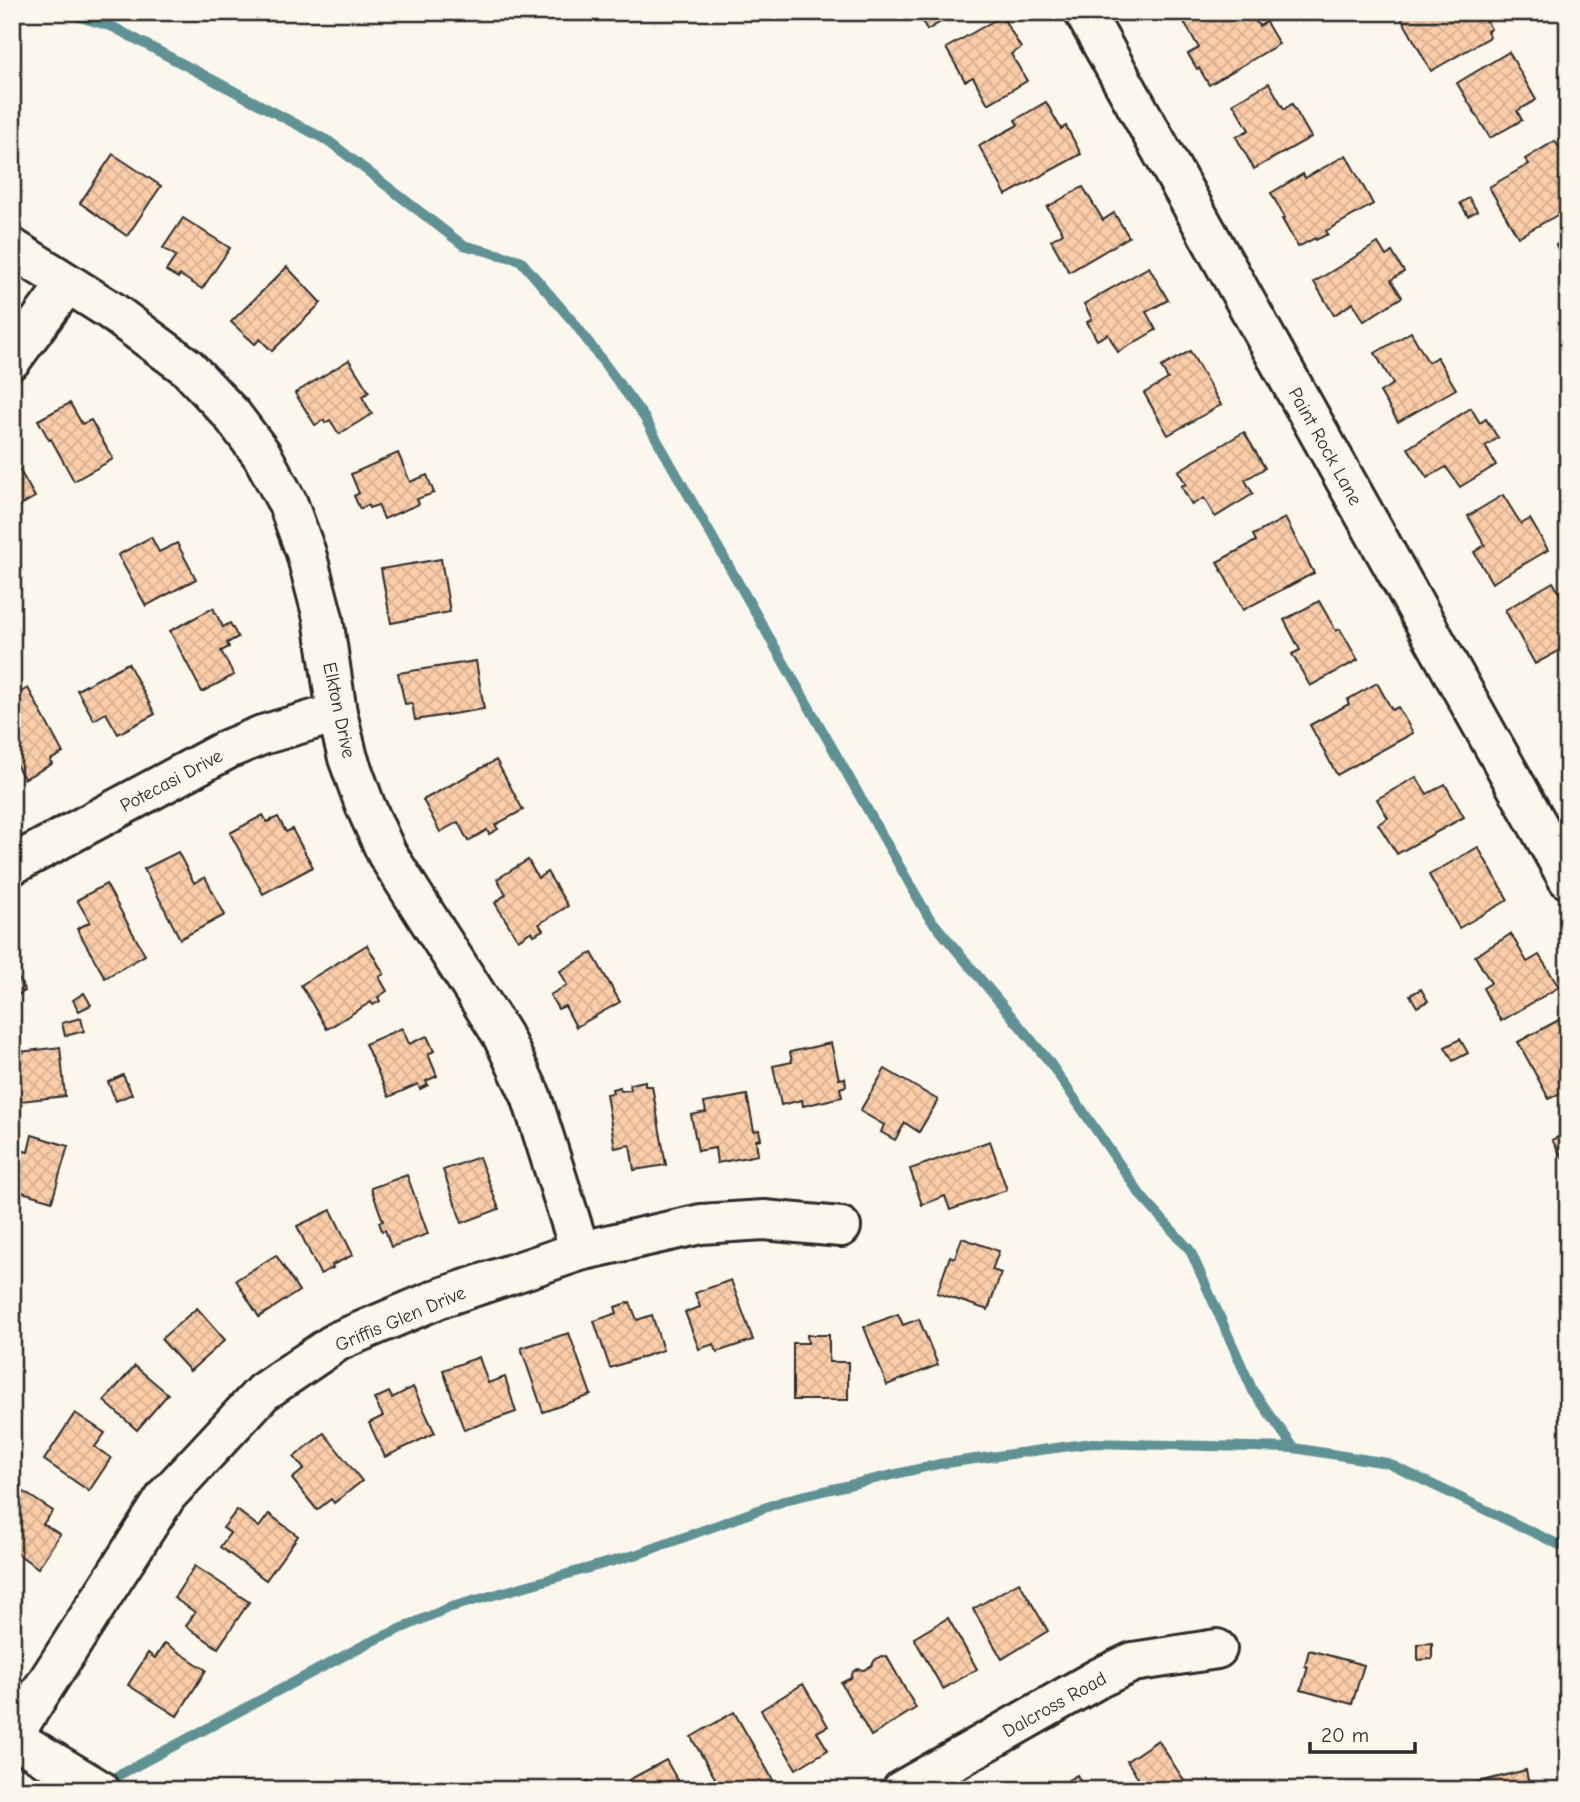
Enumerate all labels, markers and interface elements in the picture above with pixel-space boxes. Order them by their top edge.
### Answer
street label: Paint Rock Lane [1284,384,1367,509]
street label: Elkton Drive [318,660,360,760]
street label: Potecasi Drive [117,745,226,817]
street label: Griffis Glen Drive [332,1282,469,1356]
street label: Dalcross Road [999,1667,1110,1742]
scale bar [1310,1711,1416,1755]
text: 20 m [1321,1723,1369,1747]

